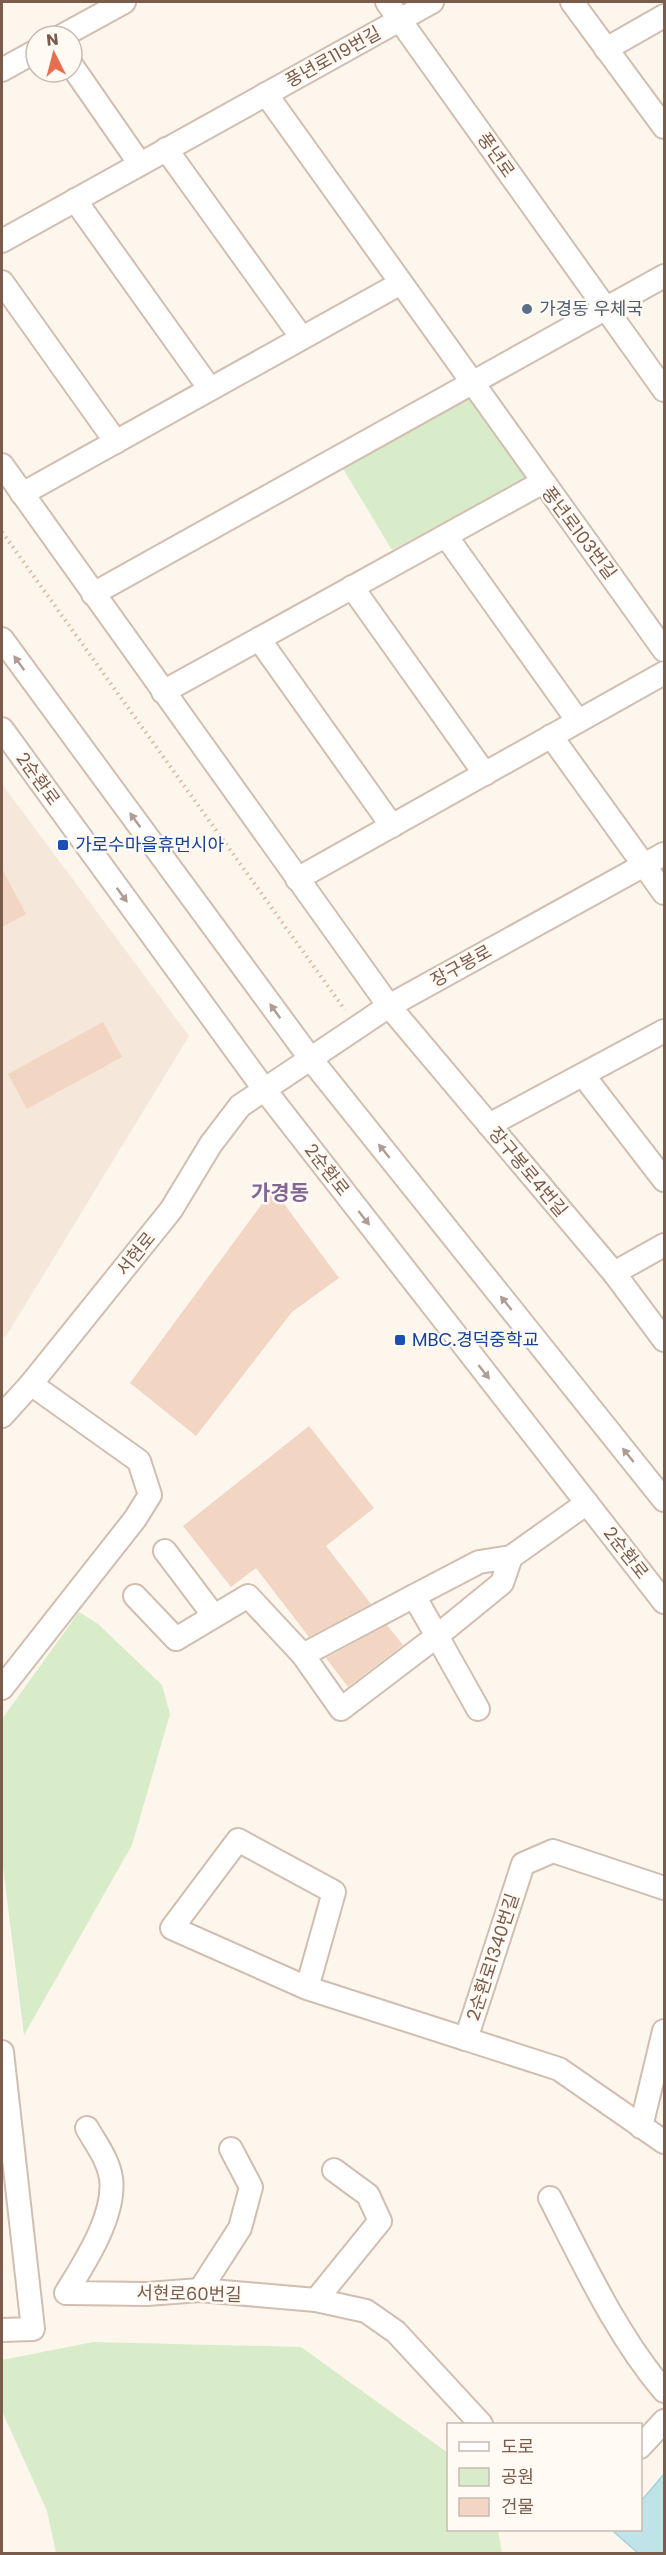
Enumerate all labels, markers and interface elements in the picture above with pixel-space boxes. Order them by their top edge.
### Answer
street label: 풍년로119번길 [280,20,385,93]
north arrow [24,24,84,84]
text: N [45,28,60,52]
street label: 풍년로 [472,127,521,182]
place label: 가경동 우체국 [539,296,643,321]
marker: 가경동 우체국 [520,302,534,316]
street label: 풍년로103번길 [536,481,623,584]
one-way arrow [13,656,25,672]
street label: 2순환로 [11,747,66,810]
one-way arrow [129,813,141,828]
place label: 가로수마을휴먼시아 [75,832,224,857]
marker: 가로수마을휴먼시아 [56,838,70,852]
one-way arrow [116,888,128,903]
street label: 장구봉로 [426,939,496,993]
one-way arrow [269,1004,281,1020]
street label: 장구봉로4번길 [483,1121,574,1222]
street label: 2순환로 [299,1138,356,1201]
one-way arrow [378,1143,390,1158]
district label: 가경동 [251,1178,309,1207]
one-way arrow [358,1210,371,1226]
street label: 서현로 [110,1227,161,1281]
one-way arrow [499,1295,512,1311]
place label: MBC.경덕중학교 [412,1327,539,1352]
marker: MBC.경덕중학교 [393,1333,407,1347]
one-way arrow [478,1364,490,1379]
one-way arrow [621,1447,634,1463]
street label: 2순환로 [598,1521,655,1584]
street label: 2순환로1340번길 [460,1890,525,2024]
street label: 서현로60번길 [136,2280,242,2307]
legend [447,2423,642,2531]
text: 도로 [501,2434,534,2459]
text: 공원 [501,2464,534,2489]
text: 건물 [501,2494,534,2519]

